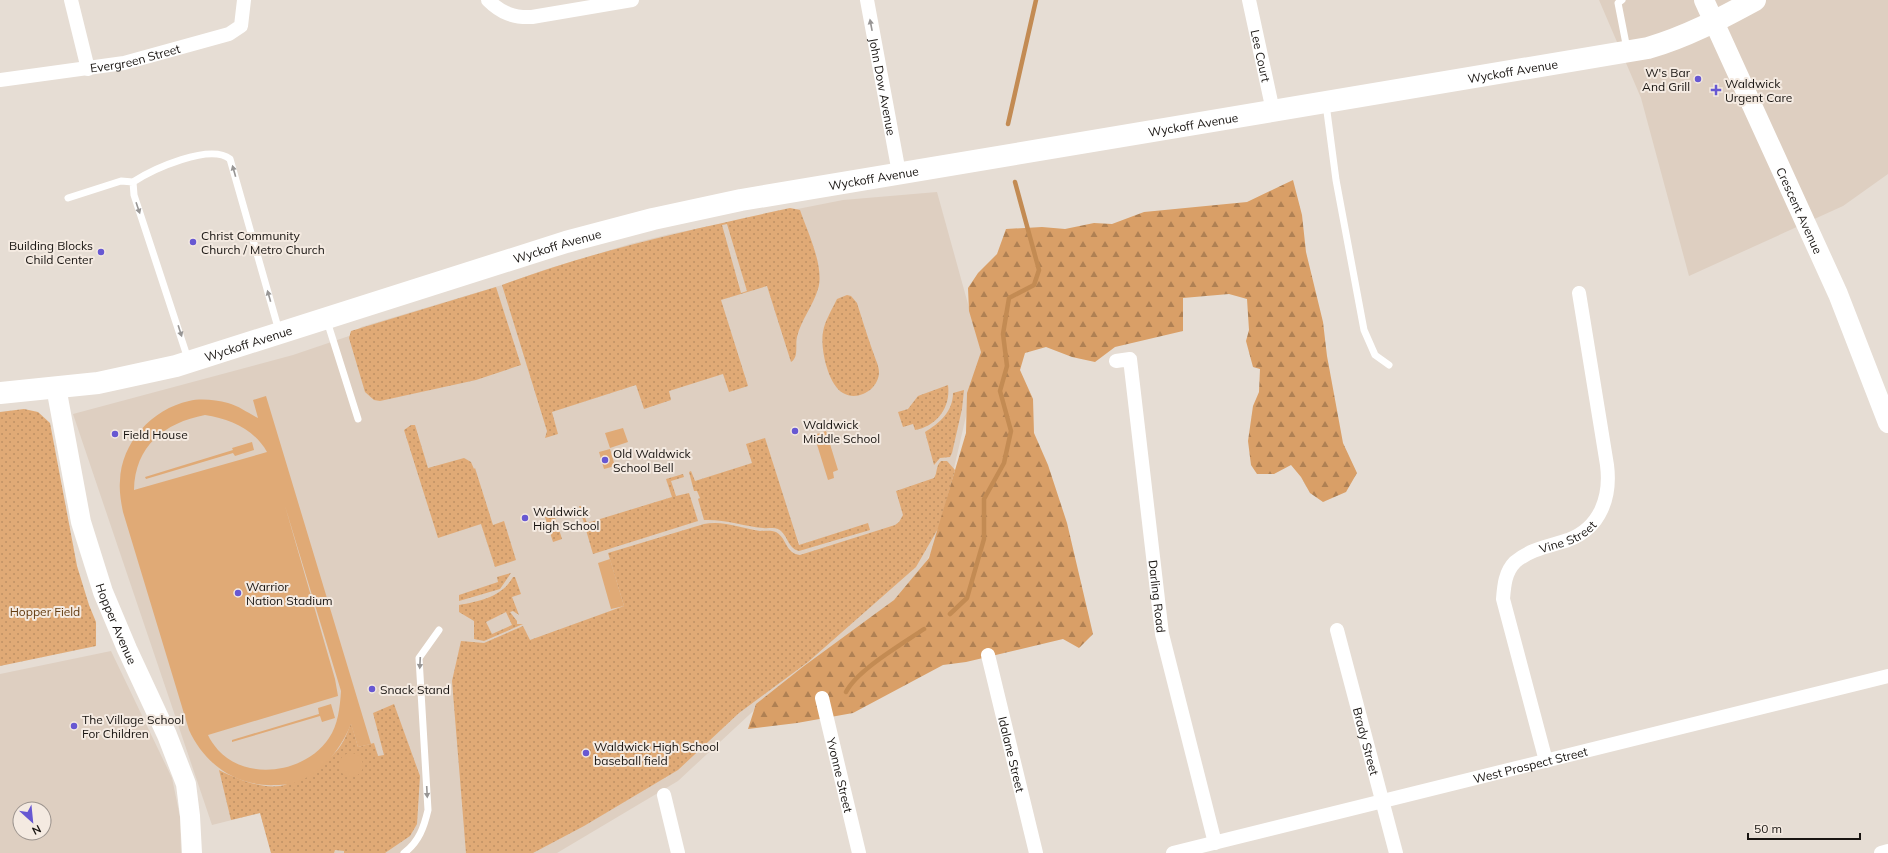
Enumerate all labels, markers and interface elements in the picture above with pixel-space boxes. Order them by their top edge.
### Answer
one-way arrow [868,19,874,31]
street label: Lee Court [1248,28,1274,83]
street label: John Dow Avenue [867,36,899,137]
street label: Evergreen Street [89,40,182,75]
street label: Wyckoff Avenue [1467,56,1559,86]
place label: W's Bar And Grill [1642,65,1691,94]
marker: W's Bar And Grill [1693,74,1703,84]
place label: Waldwick Urgent Care [1725,76,1792,105]
marker: Waldwick Urgent Care [1710,84,1722,96]
street label: Wyckoff Avenue [1147,109,1239,139]
street label: Wyckoff Avenue [827,163,920,193]
one-way arrow [231,165,237,177]
street label: Crescent Avenue [1774,165,1826,256]
one-way arrow [136,202,142,214]
street label: Wyckoff Avenue [511,226,603,266]
place label: Christ Community Church / Metro Church [201,228,325,257]
marker: Christ Community Church / Metro Church [188,237,198,247]
place label: Building Blocks Child Center [9,238,94,267]
marker: Building Blocks Child Center [96,247,106,257]
one-way arrow [266,290,272,302]
street label: Wyckoff Avenue [202,322,294,364]
one-way arrow [177,326,183,338]
place label: Waldwick Middle School [803,417,880,446]
marker: Waldwick Middle School [790,426,800,436]
place label: Field House [123,427,188,442]
marker: Field House [110,429,120,439]
place label: Old Waldwick School Bell [613,446,692,475]
marker: Old Waldwick School Bell [600,455,610,465]
place label: Waldwick High School [533,504,599,533]
marker: Waldwick High School [520,513,530,523]
street label: Vine Street [1537,517,1599,556]
street label: Darling Road [1146,559,1169,633]
place label: Warrior Nation Stadium [246,579,333,608]
street label: Hopper Avenue [93,581,140,666]
marker: Warrior Nation Stadium [233,588,243,598]
park label: Hopper Field [10,604,80,619]
one-way arrow [417,657,424,669]
place label: Snack Stand [380,682,450,697]
marker: Snack Stand [367,684,377,694]
street label: Brady Street [1350,706,1383,777]
place label: The Village School For Children [82,712,184,741]
street label: Idalane Street [996,715,1028,794]
marker: The Village School For Children [69,721,79,731]
street label: Yvonne Street [824,735,857,814]
place label: Waldwick High School baseball field [594,739,719,768]
street label: West Prospect Street [1471,743,1589,786]
marker: Waldwick High School baseball field [581,748,591,758]
one-way arrow [424,786,430,799]
north arrow [12,801,52,841]
scale bar [1748,815,1860,841]
text: 50 m [1754,821,1782,836]
text: N [30,822,43,838]

